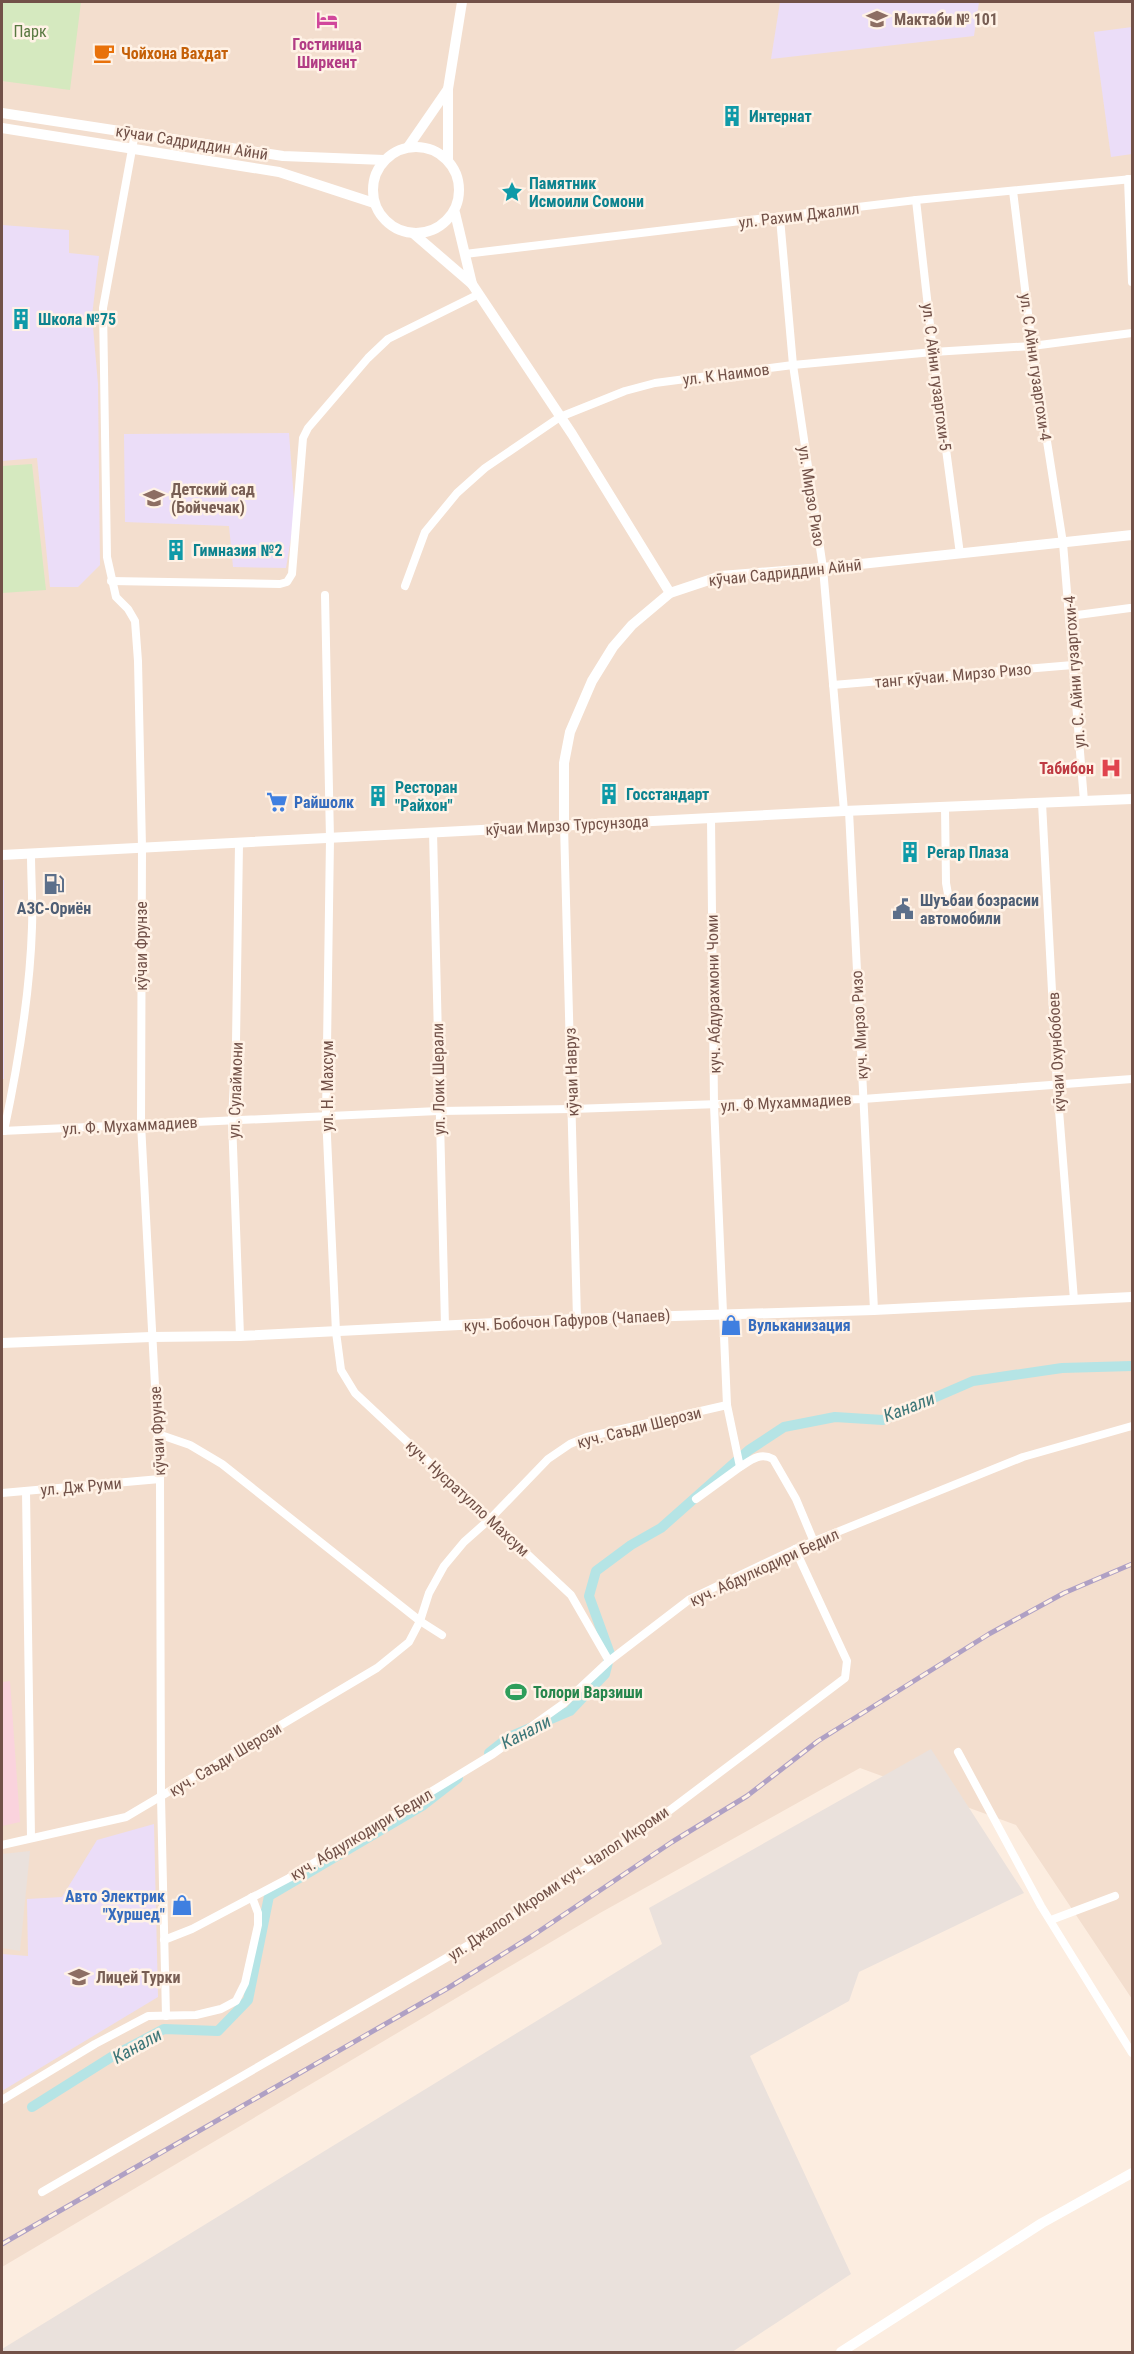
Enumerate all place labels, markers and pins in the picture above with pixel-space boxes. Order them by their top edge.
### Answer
school or university icon: Мактаби № 101 [865,7,889,31]
hotel icon: Гостиница Ширкент [315,8,339,32]
place label: Мактаби № 101 [894,10,998,29]
place label: Гостиница Ширкент [292,35,362,72]
cafe icon: Чойхона Вахдат [92,41,116,65]
place label: Чойхона Вахдат [121,44,228,63]
building icon: Интернат [720,104,744,128]
place label: Интернат [749,107,812,126]
place label: Памятник Исмоили Сомони [529,174,644,211]
place icon: Памятник Исмоили Сомони [500,180,524,204]
building icon: Школа №75 [9,307,33,331]
place label: Школа №75 [38,310,116,329]
place label: Детский сад (Бойчечак) [171,480,255,517]
school or university icon: Детский сад (Бойчечак) [142,486,166,510]
building icon: Гимназия №2 [164,538,188,562]
place label: Гимназия №2 [193,541,282,560]
hospital icon: Табибон [1099,756,1123,780]
place label: Табибон [1039,759,1094,778]
place label: Ресторан "Райхон" [395,778,457,815]
building icon: Госстандарт [597,782,621,806]
building icon: Ресторан "Райхон" [366,784,390,808]
place label: Госстандарт [626,785,709,804]
supermarket icon: Райшолк [265,790,289,814]
place label: Райшолк [294,793,354,812]
building icon: Регар Плаза [898,840,922,864]
place label: Регар Плаза [927,843,1009,862]
fuel station icon: АЗС-Ориён [42,872,66,896]
place label: Шуъбаи бозрасии автомобили [920,891,1039,928]
public building icon: Шуъбаи бозрасии автомобили [891,897,915,921]
place label: АЗС-Ориён [17,899,91,918]
shop icon: Вульканизация [719,1313,743,1337]
place label: Вульканизация [748,1316,851,1335]
sports icon: Толори Варзиши [504,1680,528,1704]
place label: Толори Варзиши [533,1683,643,1702]
place label: Авто Электрик "Хуршед" [65,1887,165,1924]
shop icon: Авто Электрик "Хуршед" [170,1893,194,1917]
school or university icon: Лицей Турки [67,1965,91,1989]
place label: Лицей Турки [96,1968,181,1987]

